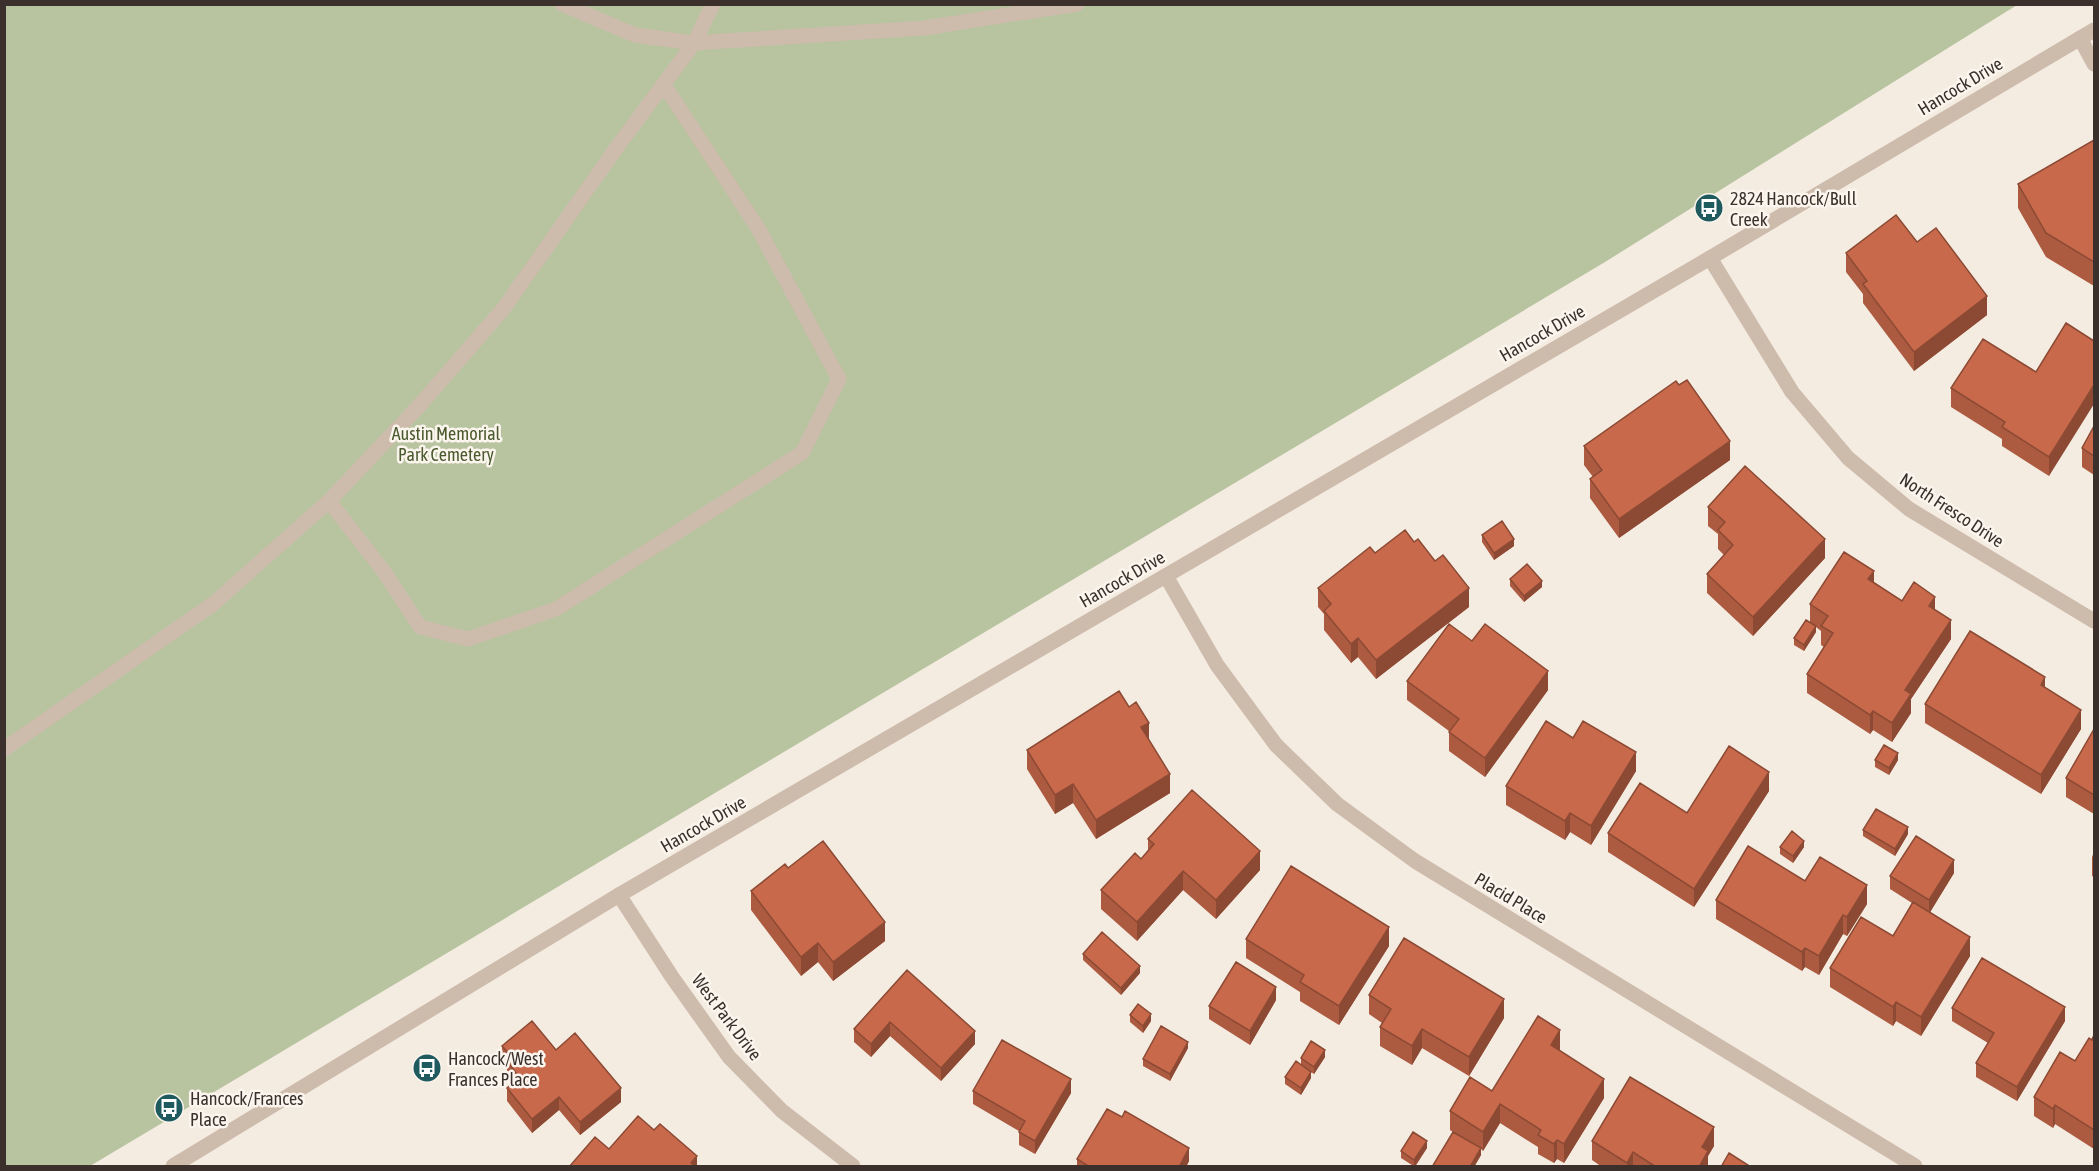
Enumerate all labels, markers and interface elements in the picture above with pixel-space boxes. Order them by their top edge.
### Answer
street label: Hancock Drive [1914,53,2006,119]
place label: 2824 Hancock/Bull Creek [1730,188,1857,230]
bus stop icon: 2824 Hancock/Bull Creek [1693,192,1725,224]
street label: Hancock Drive [1496,300,1588,366]
park label: Austin Memorial Park Cemetery [392,423,501,465]
street label: North Fresco Drive [1896,469,2008,551]
street label: Hancock Drive [1076,546,1168,612]
street label: Hancock Drive [657,791,749,857]
street label: Placid Place [1471,868,1551,928]
street label: West Park Drive [688,970,766,1064]
place label: Hancock/West Frances Place [448,1048,544,1090]
bus stop icon: Hancock/West Frances Place [411,1052,443,1084]
place label: Hancock/Frances Place [190,1088,303,1130]
bus stop icon: Hancock/Frances Place [153,1092,185,1124]

